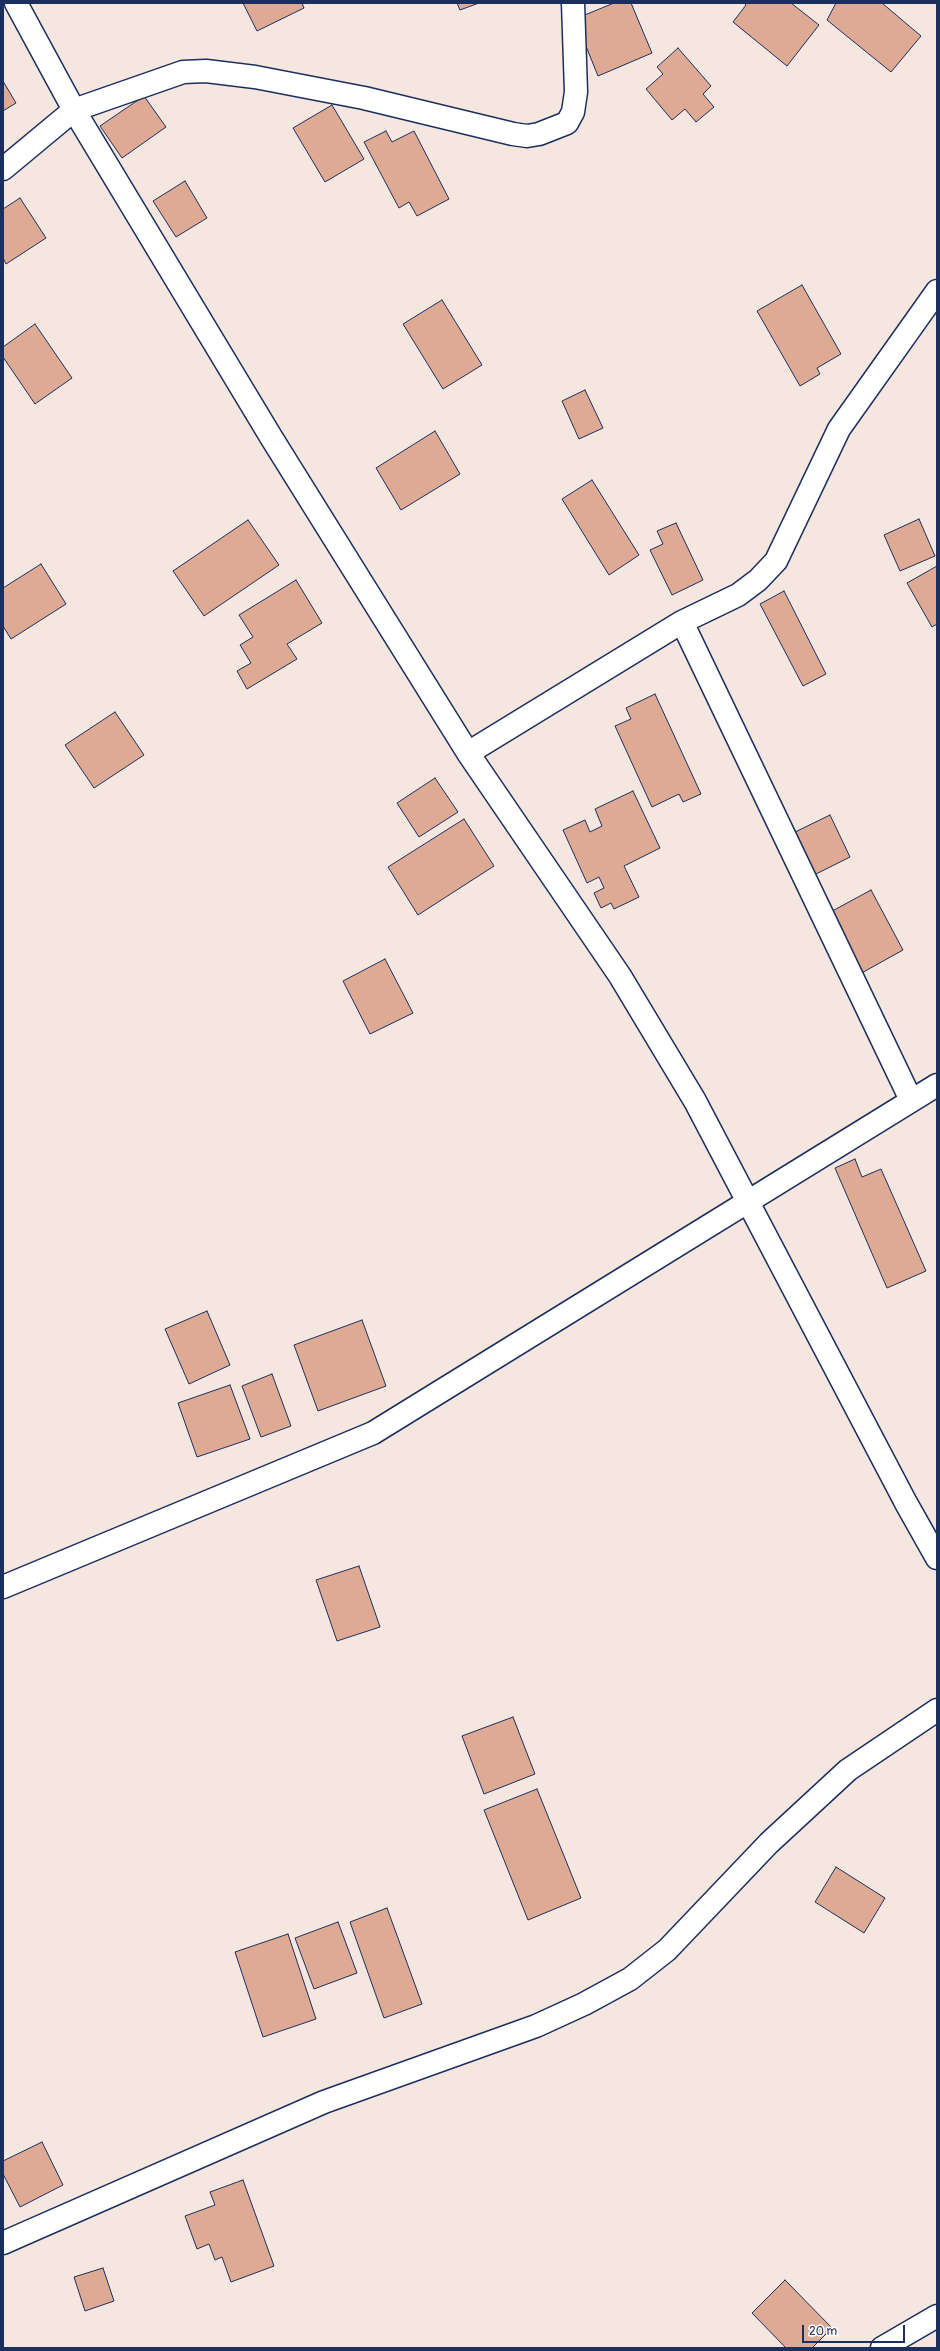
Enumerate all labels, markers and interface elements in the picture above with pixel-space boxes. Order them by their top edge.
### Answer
scale bar [804,2317,907,2343]
text: 20 m [809,2324,837,2339]

